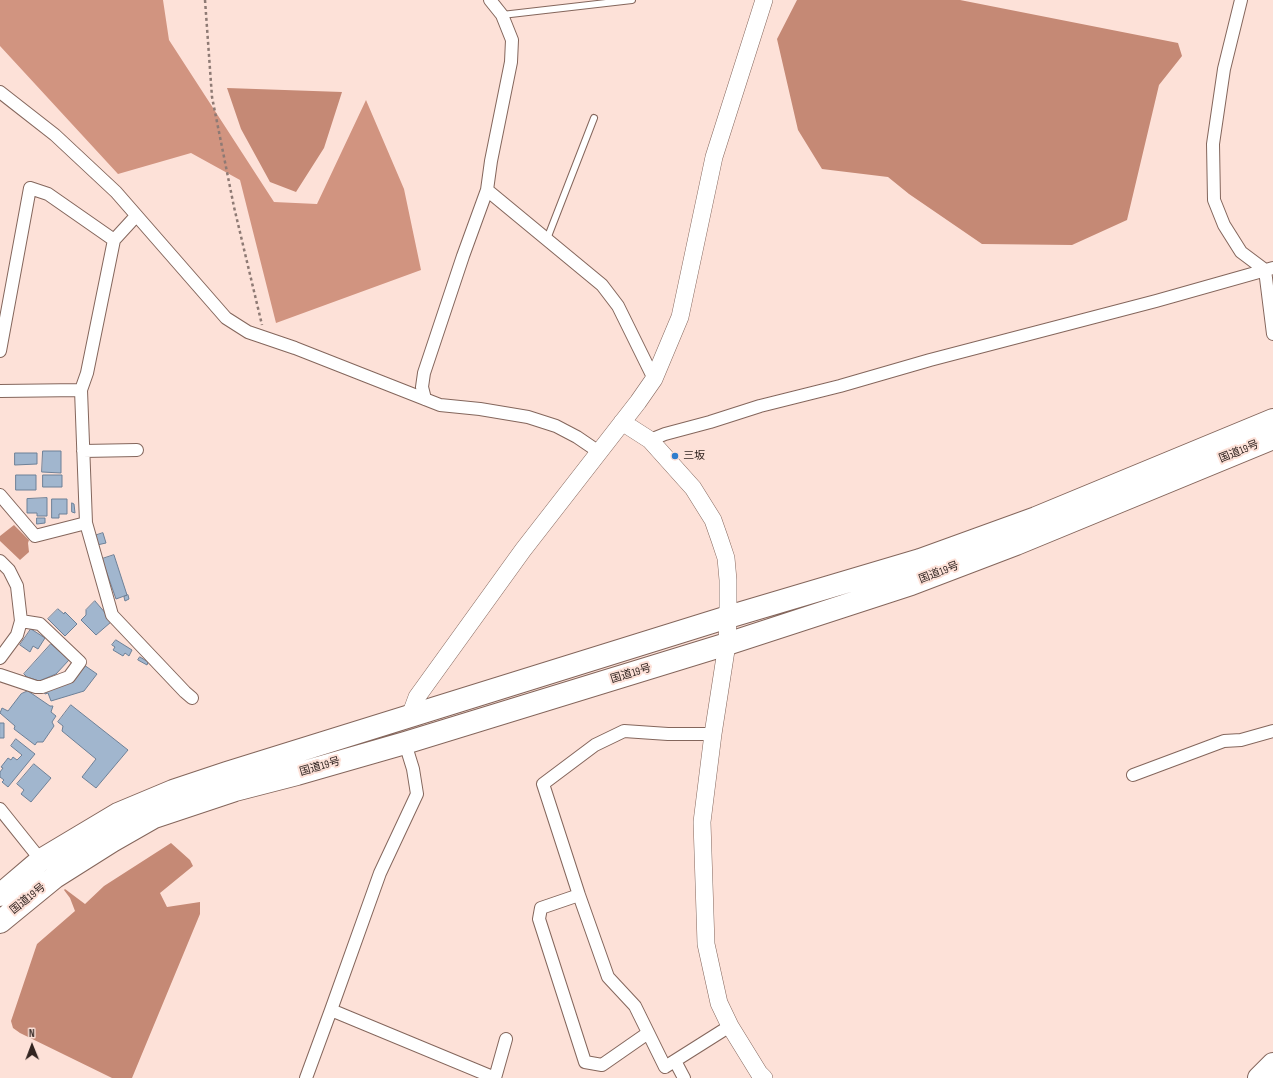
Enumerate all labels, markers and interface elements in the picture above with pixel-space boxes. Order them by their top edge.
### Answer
street label: 国道19号 [1217,438,1261,466]
place label: 三坂 [683,449,705,463]
marker: 三坂 [670,451,680,461]
street label: 国道19号 [917,559,961,587]
street label: 国道19号 [609,662,653,686]
street label: 国道19号 [298,755,342,779]
street label: 国道19号 [8,881,48,917]
north arrow [12,1026,52,1066]
text: N [29,1027,35,1040]

